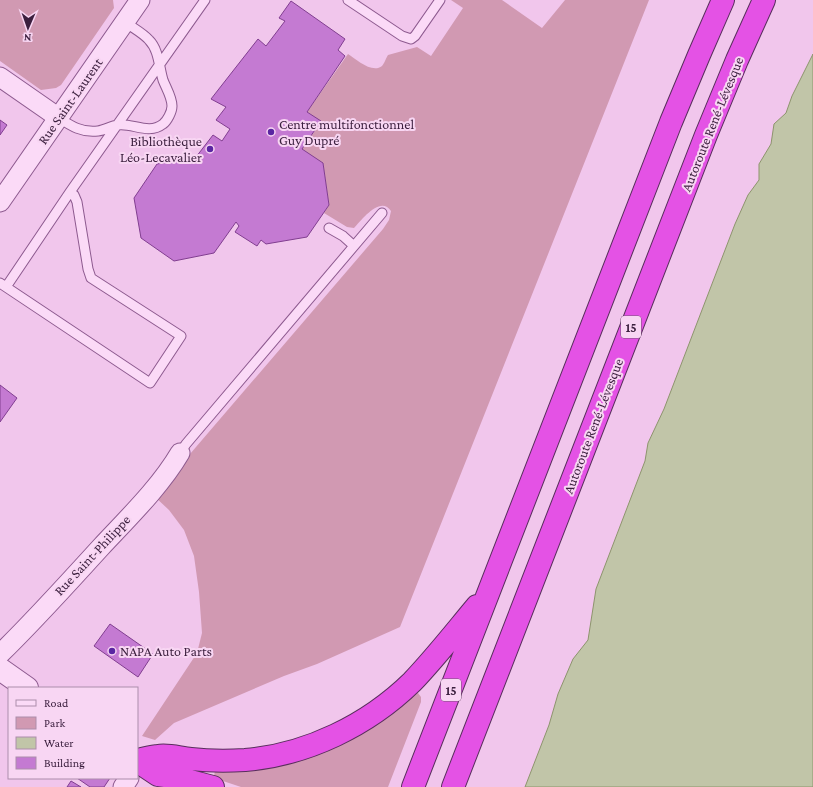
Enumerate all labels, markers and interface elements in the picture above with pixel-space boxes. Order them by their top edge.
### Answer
north arrow [8,8,48,48]
text: N [23,32,32,44]
street label: Autoroute René-Lévesque [678,54,746,194]
street label: Rue Saint-Laurent [34,55,106,147]
place label: Centre multifonctionnel Guy Dupré [279,116,414,148]
marker: Centre multifonctionnel Guy Dupré [266,127,276,137]
place label: Bibliothèque Léo-Lecavalier [120,133,202,165]
marker: Bibliothèque Léo-Lecavalier [205,144,215,154]
road number: 15 [621,316,641,338]
street label: Autoroute René-Lévesque [560,356,626,496]
street label: Rue Saint-Philippe [51,511,133,599]
place label: NAPA Auto Parts [120,643,212,659]
marker: NAPA Auto Parts [107,646,117,656]
road number: 15 [441,679,461,701]
legend [8,687,138,779]
text: Road [44,696,69,710]
text: Park [44,716,66,730]
text: Water [44,736,74,750]
text: Building [44,756,85,770]

